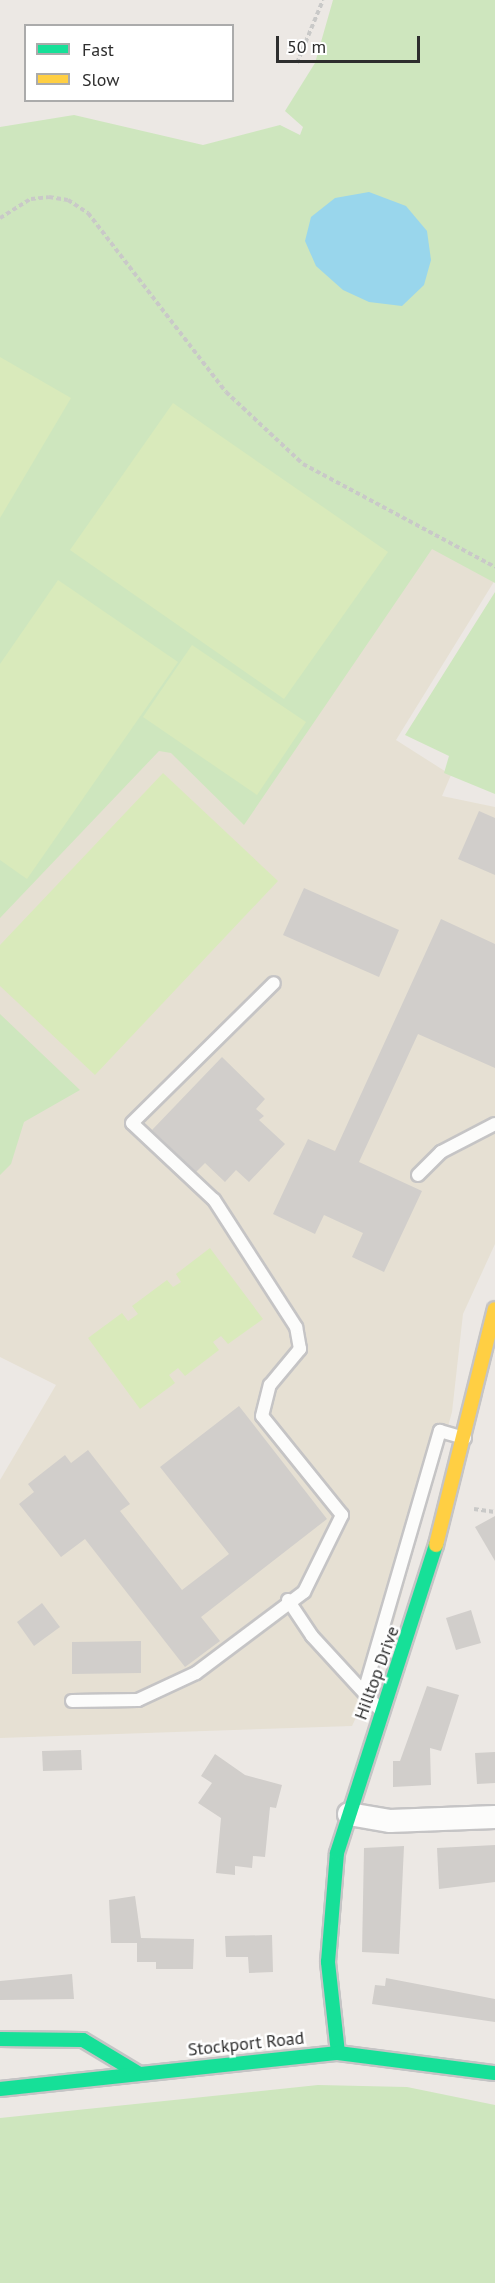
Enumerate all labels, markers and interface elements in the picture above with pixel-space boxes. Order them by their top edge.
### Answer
legend [24,24,234,102]
scale bar [279,24,423,62]
text: 50 m [287,35,326,58]
text: Fast [82,38,114,61]
text: Slow [82,68,120,91]
street label: Hilltop Drive [350,1623,404,1723]
street label: Stockport Road [187,2027,305,2061]

